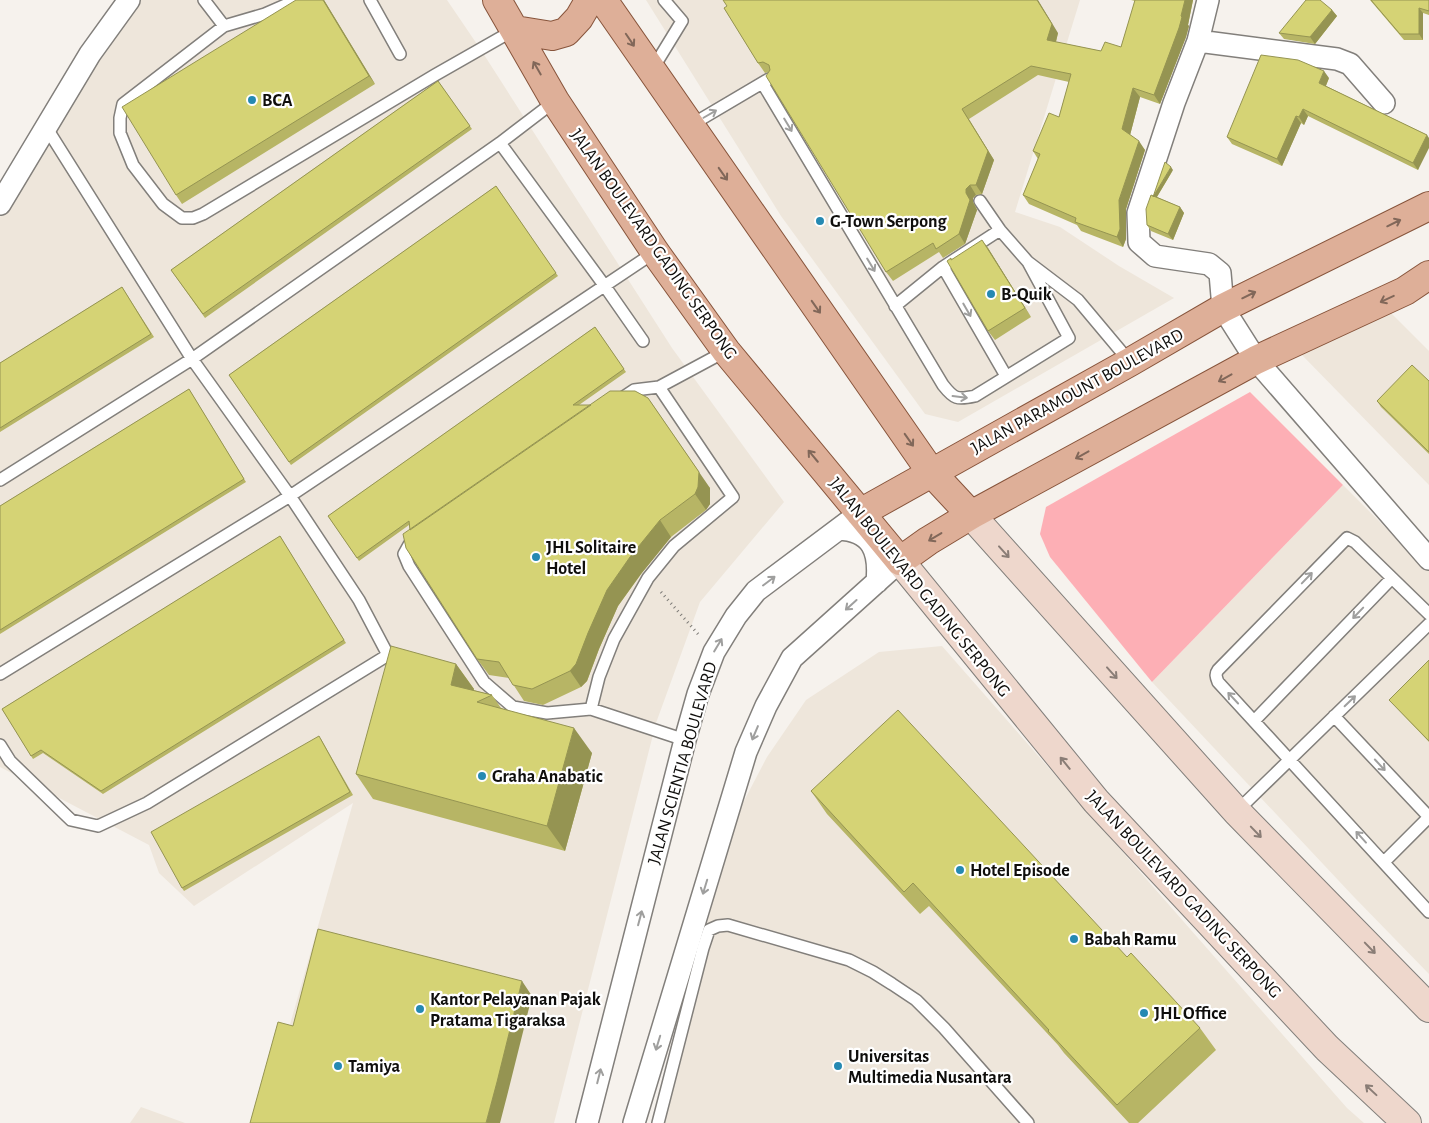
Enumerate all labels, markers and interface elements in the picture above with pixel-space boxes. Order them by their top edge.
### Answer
one-way arrow [626,33,636,47]
one-way arrow [531,61,541,75]
place label: BCA [262,92,293,110]
marker: BCA [246,94,258,106]
one-way arrow [702,109,716,119]
one-way arrow [783,118,793,133]
street label: JALAN BOULEVARD GADING SERPONG [566,126,740,363]
one-way arrow [718,167,728,181]
place label: G-Town Serpong [830,213,947,231]
marker: G-Town Serpong [814,215,826,227]
one-way arrow [1387,218,1402,228]
one-way arrow [866,258,876,272]
place label: B-Quik [1001,286,1052,304]
marker: B-Quik [985,288,997,300]
one-way arrow [1241,290,1256,300]
one-way arrow [1380,295,1395,305]
one-way arrow [811,300,821,314]
one-way arrow [963,302,973,316]
street label: JALAN PARAMOUNT BOULEVARD [968,326,1187,458]
one-way arrow [1217,373,1232,383]
one-way arrow [952,392,968,402]
one-way arrow [904,433,914,447]
one-way arrow [808,450,819,463]
one-way arrow [1075,451,1090,460]
street label: JALAN BOULEVARD GADING SERPONG [825,474,1013,701]
one-way arrow [928,533,942,543]
place label: JHL Solitaire Hotel [546,539,636,578]
one-way arrow [998,545,1009,558]
marker: JHL Solitaire Hotel [530,551,542,563]
one-way arrow [1301,572,1313,585]
one-way arrow [762,576,776,586]
one-way arrow [844,600,857,611]
one-way arrow [1352,607,1364,619]
one-way arrow [714,638,724,652]
street label: JALAN SCIENTIA BOULEVARD [645,660,721,867]
one-way arrow [1106,666,1118,679]
one-way arrow [1227,691,1239,704]
one-way arrow [1343,695,1356,707]
one-way arrow [749,725,759,740]
one-way arrow [1059,757,1071,770]
one-way arrow [1374,758,1386,771]
place label: Graha Anabatic [492,768,603,786]
marker: Graha Anabatic [476,770,488,782]
street label: JALAN BOULEVARD GADING SERPONG [1082,787,1284,1002]
one-way arrow [1250,826,1263,838]
one-way arrow [1355,830,1367,843]
place label: Hotel Episode [970,862,1070,880]
marker: Hotel Episode [954,864,966,876]
one-way arrow [700,879,710,895]
one-way arrow [635,911,645,927]
place label: Babah Ramu [1084,931,1177,949]
marker: Babah Ramu [1068,933,1080,945]
one-way arrow [1364,942,1376,954]
place label: Kantor Pelayanan Pajak Pratama Tigaraksa [430,991,601,1030]
marker: Kantor Pelayanan Pajak Pratama Tigaraksa [414,1003,426,1015]
place label: JHL Office [1154,1005,1227,1023]
marker: JHL Office [1138,1007,1150,1019]
one-way arrow [653,1035,662,1050]
place label: Universitas Multimedia Nusantara [848,1048,1012,1087]
place label: Tamiya [348,1058,401,1076]
marker: Tamiya [332,1060,344,1072]
marker: Universitas Multimedia Nusantara [832,1060,844,1072]
one-way arrow [595,1068,604,1084]
one-way arrow [1365,1084,1378,1096]

